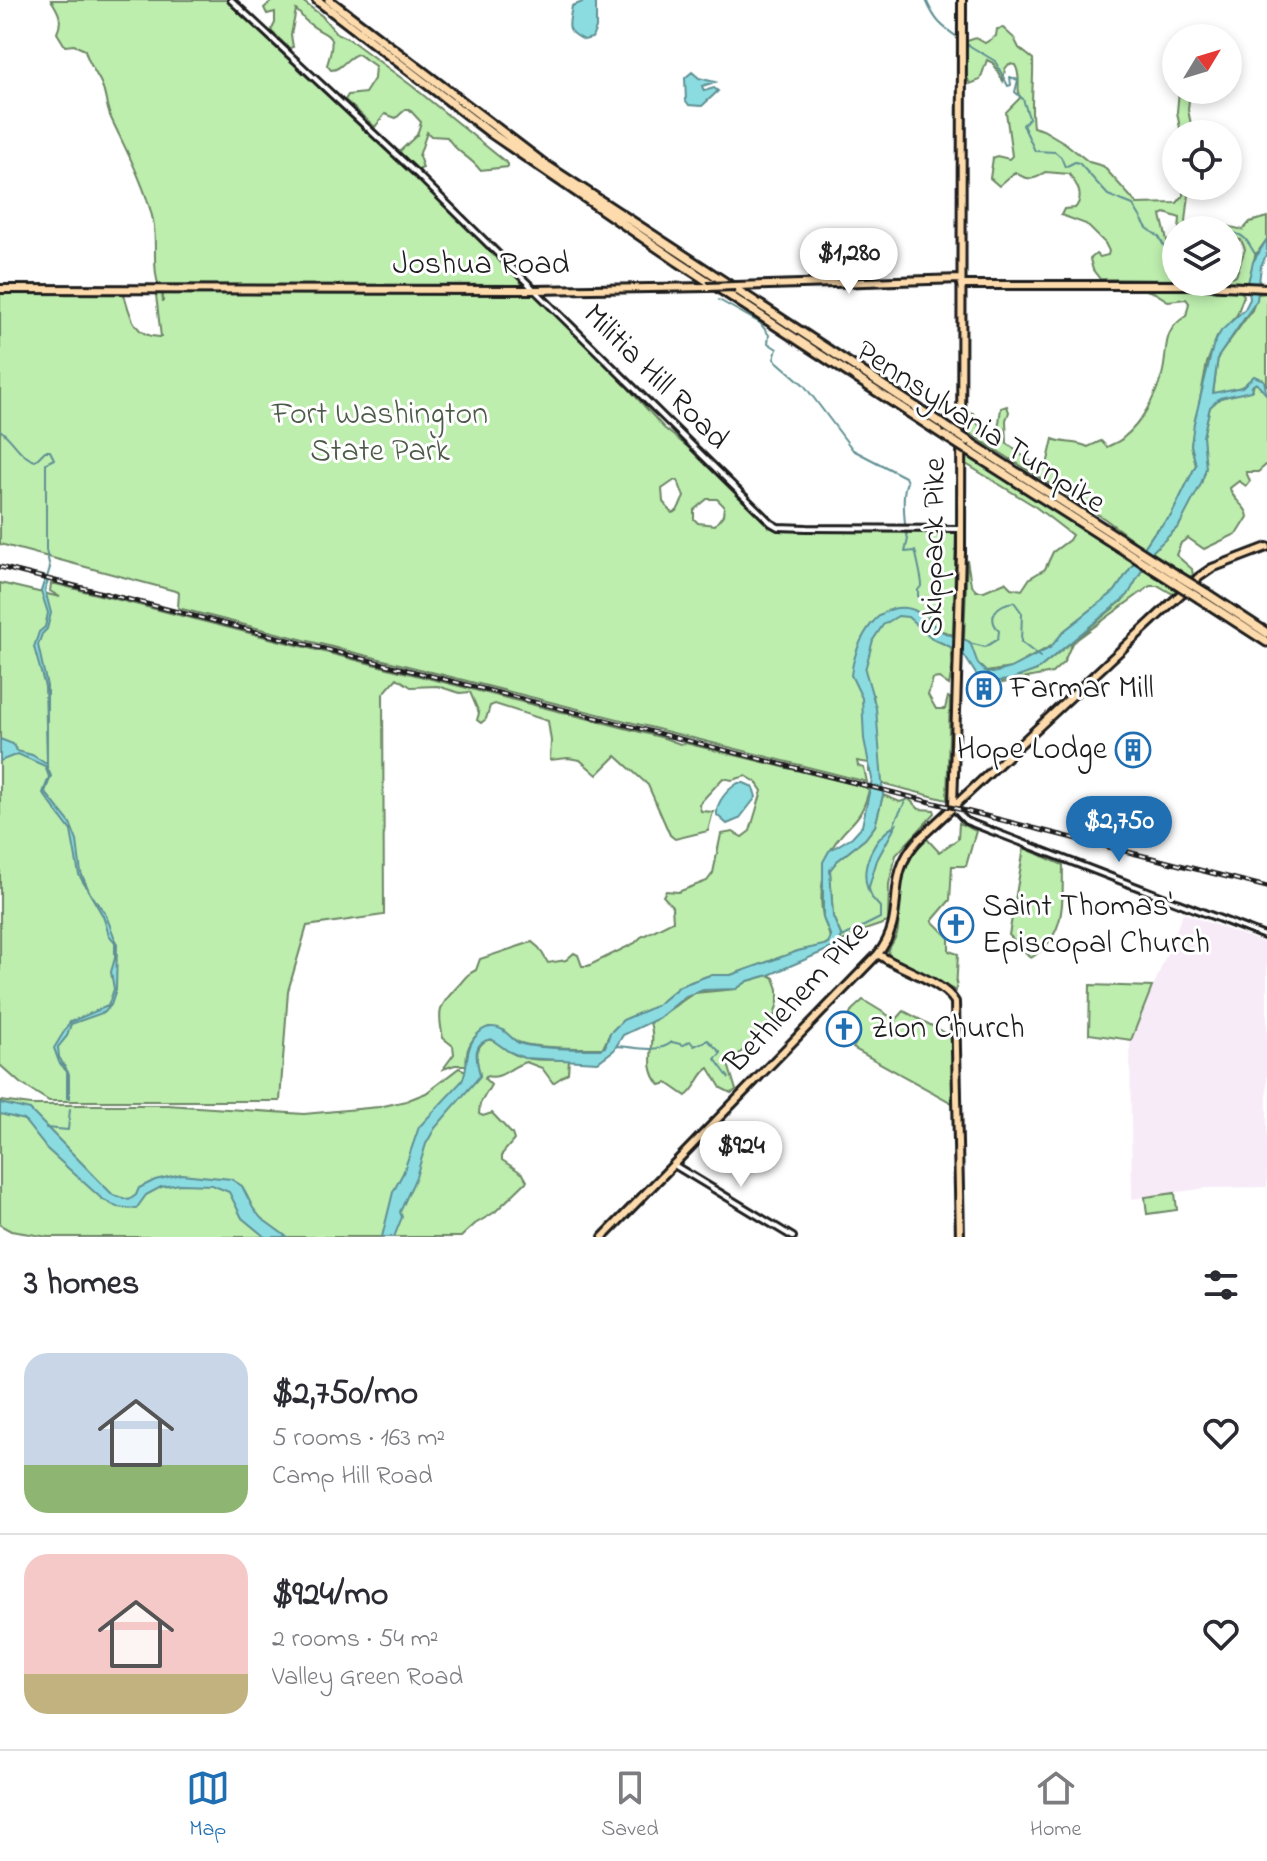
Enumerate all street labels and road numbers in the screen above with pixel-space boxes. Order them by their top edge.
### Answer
street label: Joshua Road [393,242,569,289]
street label: Militia Hill Road [571,294,739,462]
street label: Pennsylvania Turnpike [845,329,1115,527]
street label: Skippack Pike [910,456,960,637]
street label: Bethlehem Pike [714,910,882,1086]

